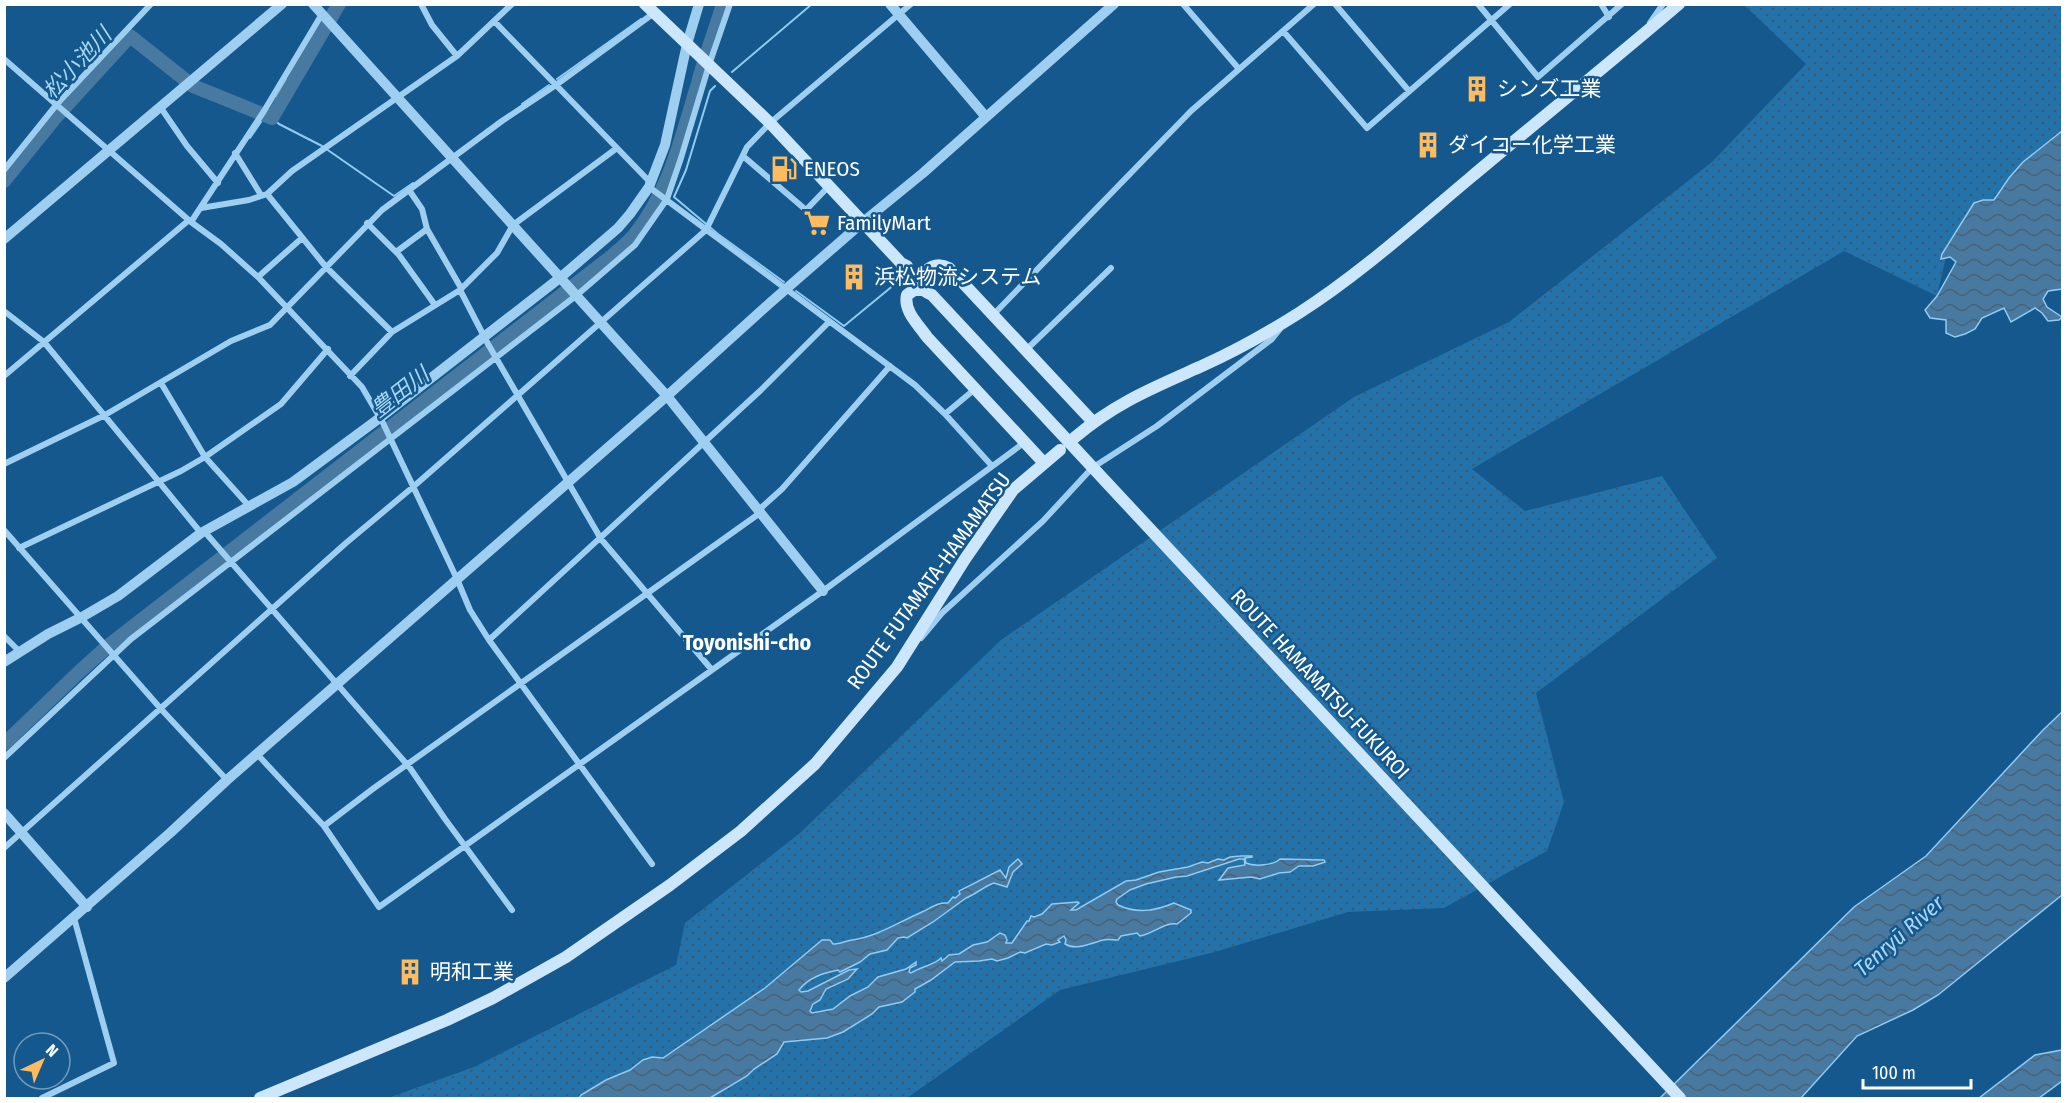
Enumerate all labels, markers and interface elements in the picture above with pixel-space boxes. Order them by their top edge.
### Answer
water label: 松小池川 [37,20,118,104]
building icon: シンズ工業 [1462,74,1492,104]
place label: シンズ工業 [1497,76,1602,102]
building icon: ダイコー化学工業 [1413,130,1443,160]
place label: ダイコー化学工業 [1448,132,1616,158]
fuel station icon: ENEOS [769,154,799,184]
place label: ENEOS [804,156,860,182]
supermarket icon: FamilyMart [802,208,832,238]
place label: FamilyMart [837,210,931,236]
building icon: 浜松物流システム [839,262,869,292]
place label: 浜松物流システム [874,264,1041,290]
water label: 豊田川 [366,360,436,423]
street label: ROUTE FUTAMATA-HAMAMATSU [842,468,1016,694]
street label: ROUTE HAMAMATSU-FUKUROI [1225,583,1415,785]
district label: Toyonishi-cho [683,629,811,656]
water label: Tenryū River [1849,889,1950,982]
building icon: 明和工業 [395,957,425,987]
place label: 明和工業 [430,959,514,985]
north arrow [12,1031,72,1091]
text: N [42,1040,62,1061]
scale bar [1863,1052,1971,1090]
text: 100 m [1872,1062,1916,1084]

